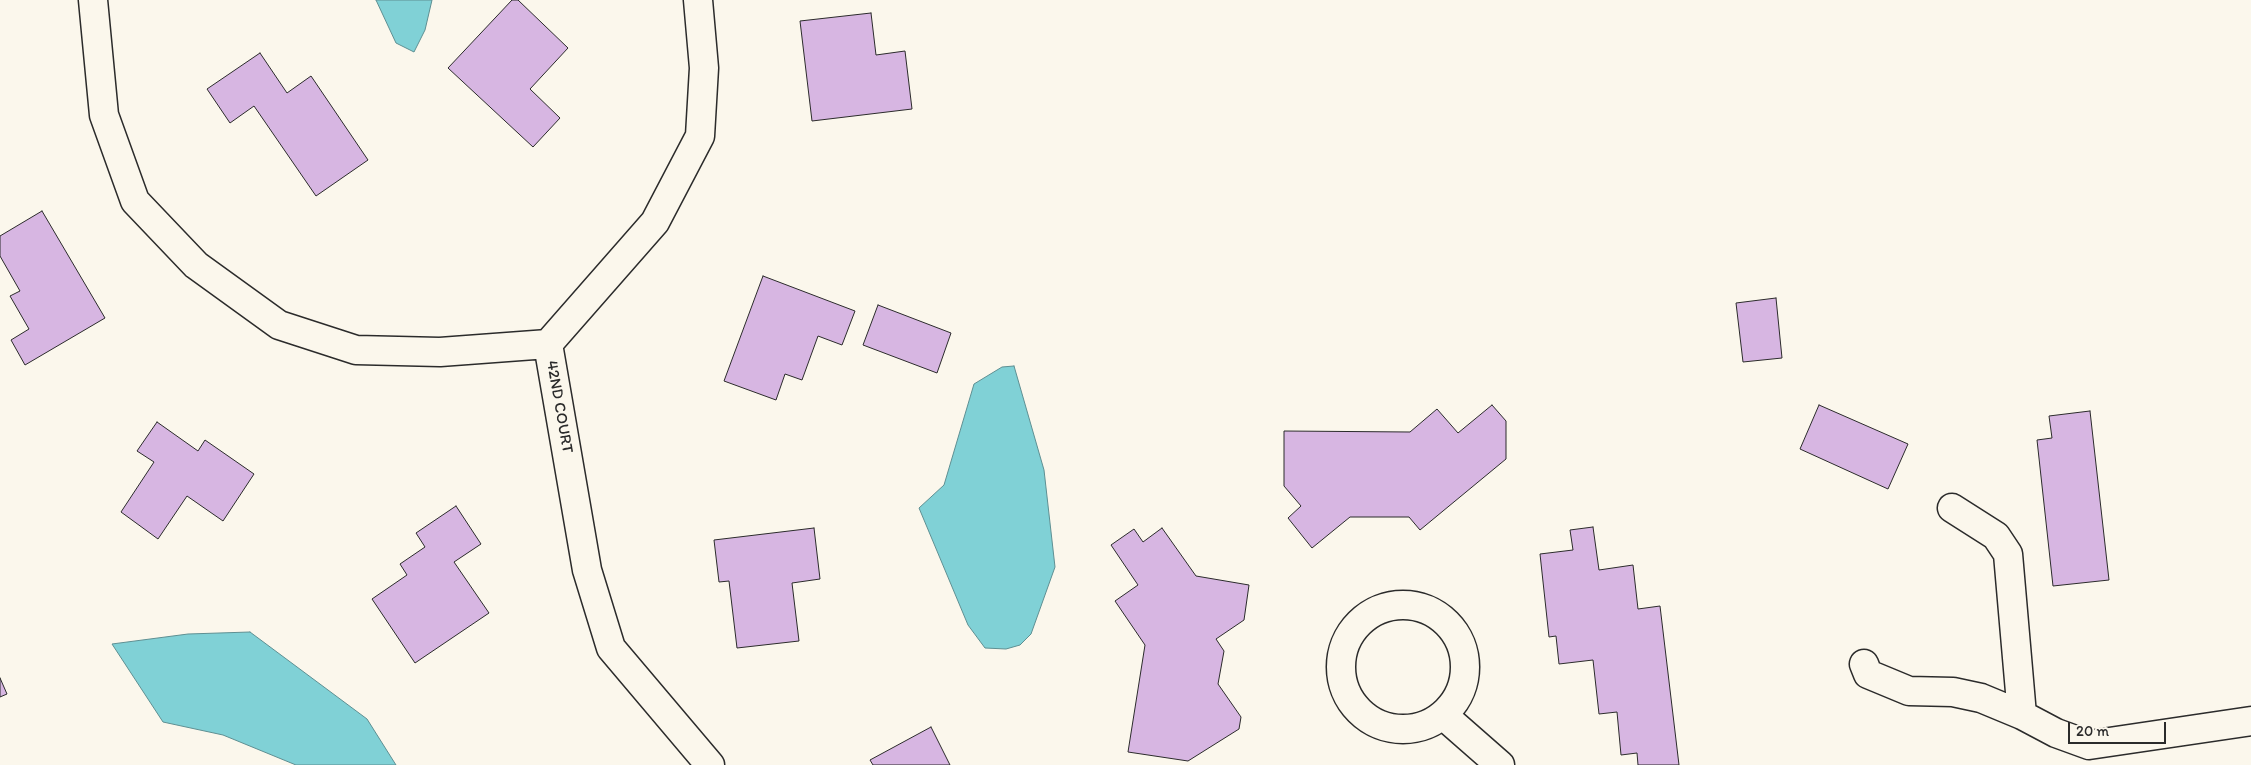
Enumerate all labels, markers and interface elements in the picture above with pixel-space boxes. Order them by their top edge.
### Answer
street label: 42ND COURT [541,359,577,455]
scale bar [2071,712,2168,744]
text: 20 m [2076,722,2109,740]

